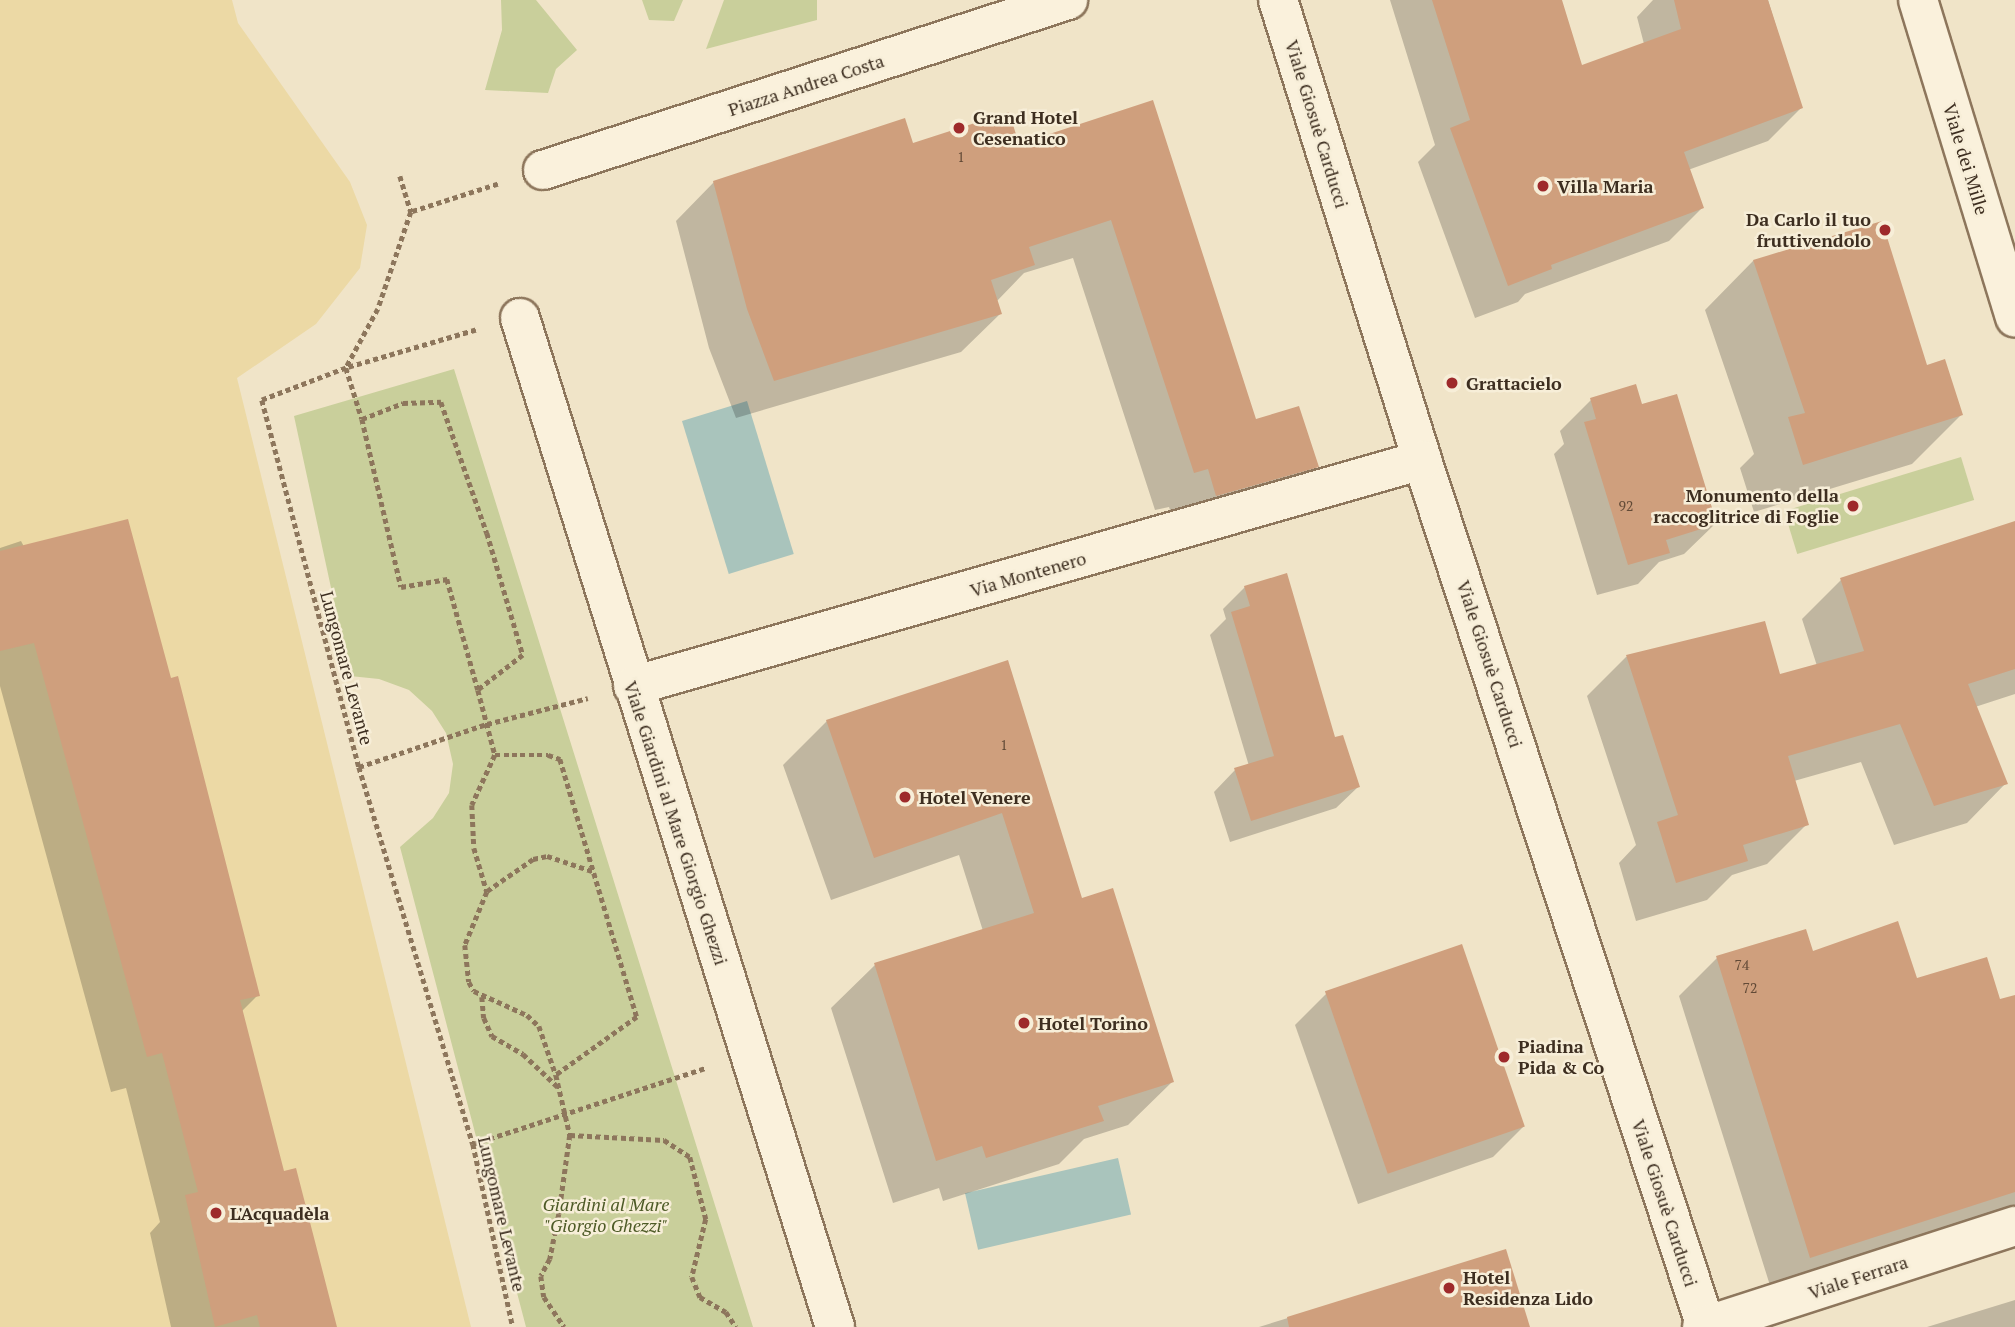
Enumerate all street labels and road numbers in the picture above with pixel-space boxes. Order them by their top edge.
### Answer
street label: Viale Giosuè Carducci [1281,37,1353,211]
street label: Piazza Andrea Costa [725,50,887,120]
street label: Viale dei Mille [1939,101,1993,217]
street label: Via Montenero [967,547,1089,601]
street label: Viale Giosuè Carducci [1453,578,1527,750]
street label: Lungomare Levante [316,589,378,747]
street label: Viale Giardini al Mare Giorgio Ghezzi [620,678,732,968]
street label: Viale Giosuè Carducci [1628,1117,1702,1289]
street label: Lungomare Levante [474,1134,530,1294]
street label: Viale Ferrara [1805,1251,1911,1303]

